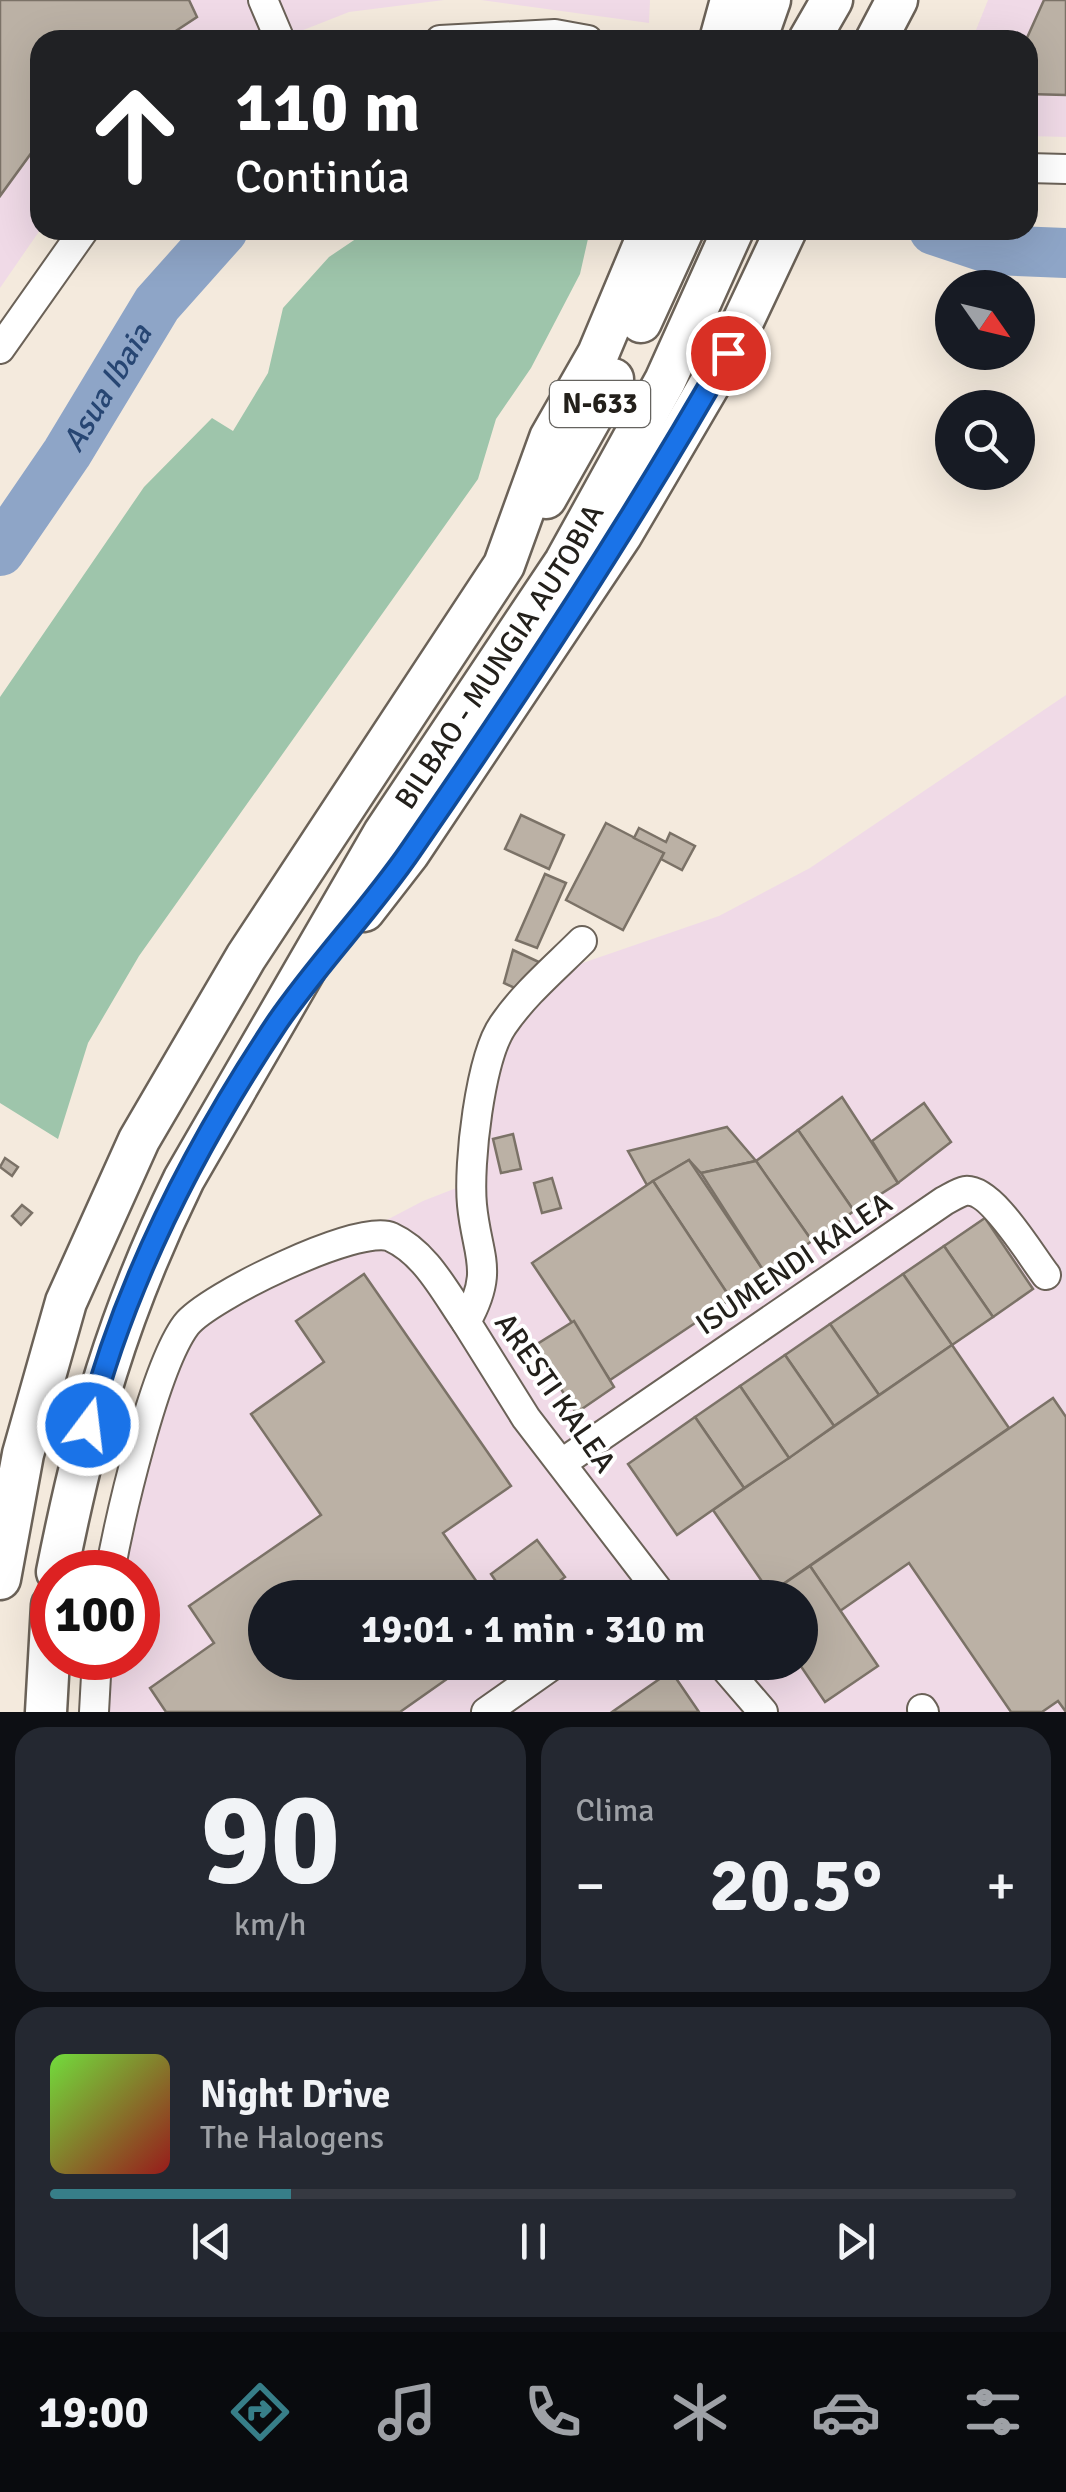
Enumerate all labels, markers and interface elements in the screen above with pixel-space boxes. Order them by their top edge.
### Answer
text: 110 m [235,64,420,150]
icon: ahead [70,70,200,200]
text: Continúa [235,150,410,205]
north arrow [935,270,1035,370]
map controls [935,270,1035,490]
pin [686,311,771,396]
water label: Asua Ibaia [53,316,160,459]
icon: arrive [701,326,756,381]
road number: N-633 [550,381,650,427]
button: search [935,390,1035,490]
street label: BILBAO - MUNGIA AUTOBIA [387,498,612,816]
street label: ISUMENDI KALEA [689,1185,899,1343]
street label: ARESTI KALEA [486,1306,624,1480]
position arrow [36,1373,140,1477]
speed limit sign: 100 [30,1550,160,1680]
text: 19:01 · 1 min · 310 m [361,1606,705,1653]
text: 90 [200,1760,340,1920]
text: Clima [576,1791,654,1830]
text: 20.5° [709,1839,882,1932]
text: − [576,1852,605,1920]
text: + [986,1852,1016,1920]
text: km/h [234,1905,306,1944]
text: Night Drive [200,2071,390,2118]
text: The Halogens [200,2118,384,2157]
icon: previous [184,2214,239,2269]
icon: pause [506,2214,561,2269]
icon: next [828,2214,883,2269]
icon: directions [225,2377,295,2447]
icon: music [372,2377,442,2447]
icon: phone [518,2377,588,2447]
icon: climate [665,2377,735,2447]
icon: car [811,2377,881,2447]
icon: filters [958,2377,1028,2447]
text: 19:00 [38,2385,149,2440]

